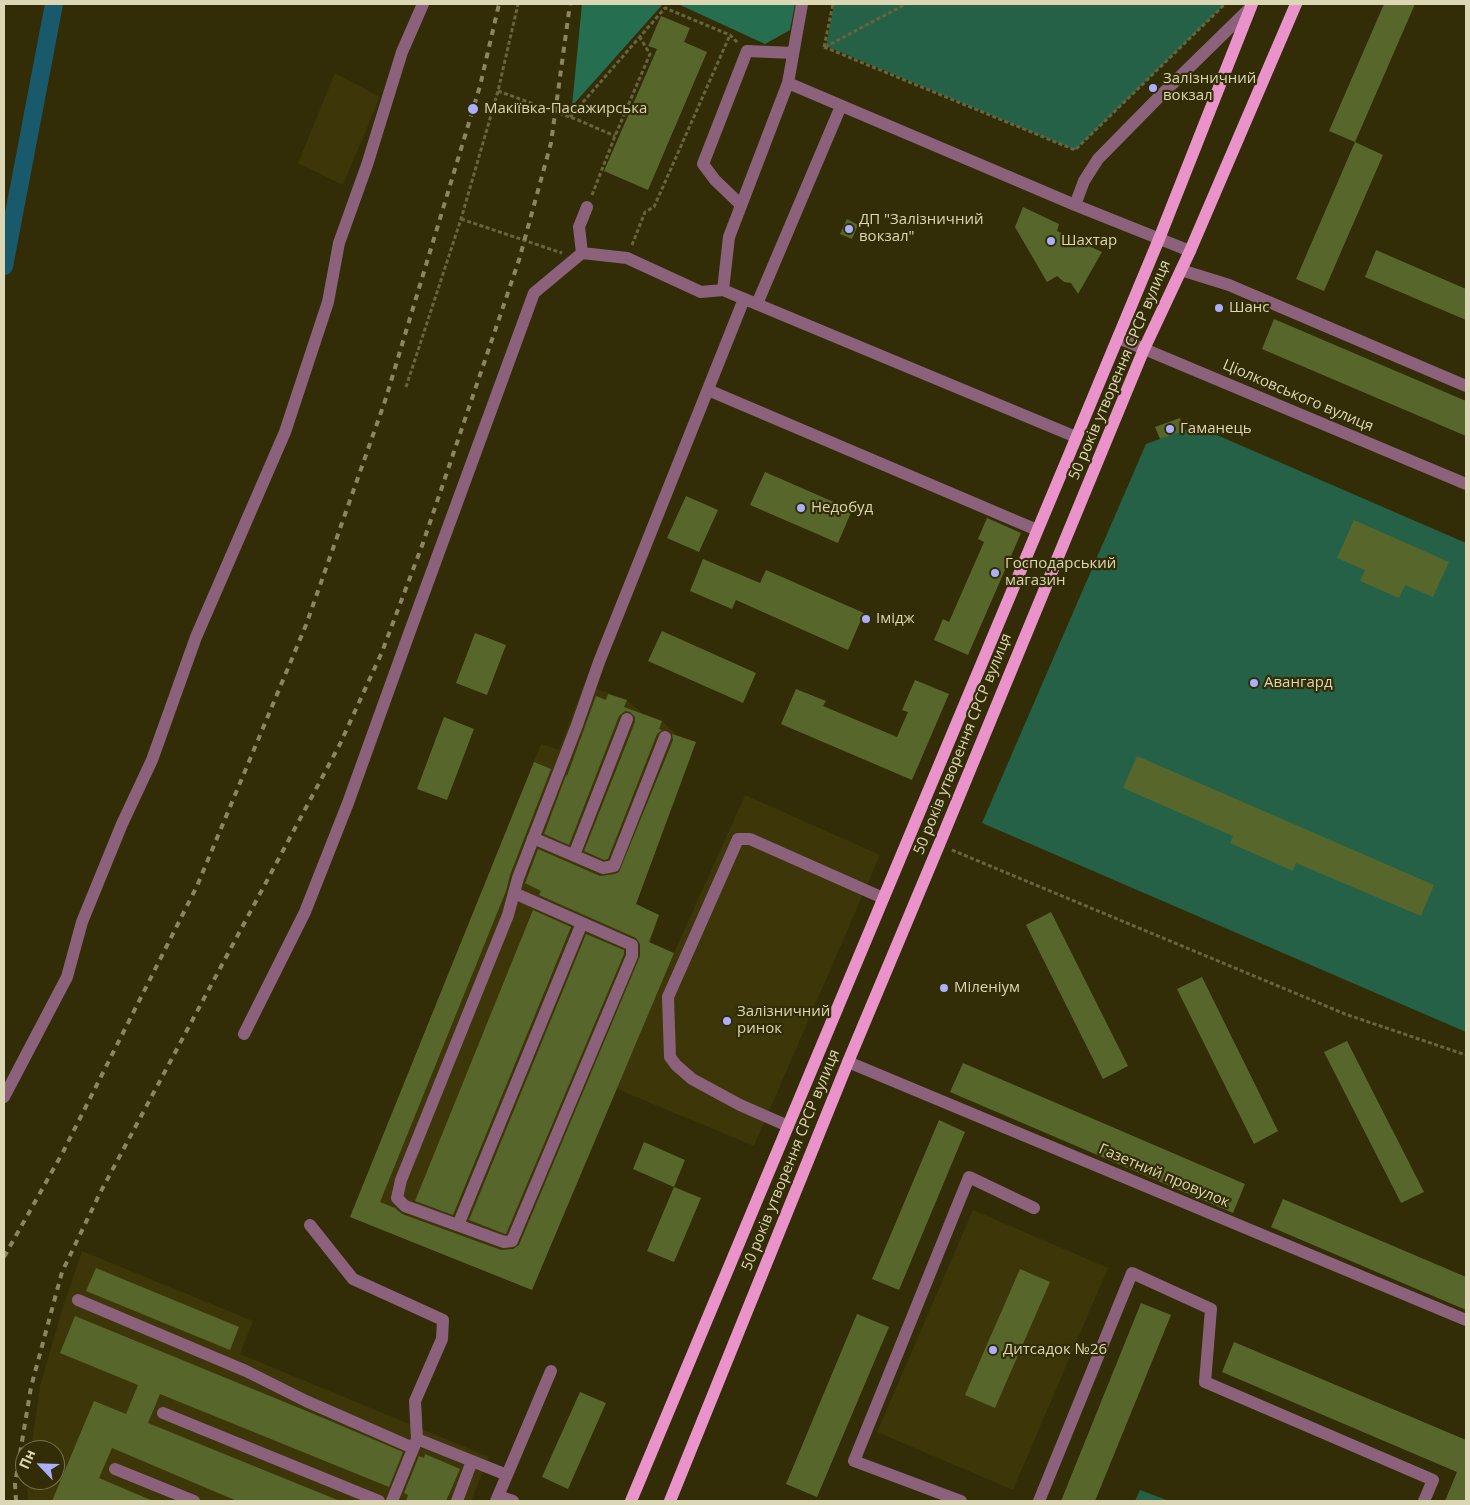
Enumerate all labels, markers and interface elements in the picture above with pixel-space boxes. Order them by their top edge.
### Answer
place label: Залізничний вокзал [1163,70,1256,105]
marker: Залізничний вокзал [1147,82,1159,94]
place label: Макіївка-Пасажирська [484,100,647,118]
marker: Макіївка-Пасажирська [466,102,480,116]
place label: ДП "Залізничний вокзал" [859,211,983,246]
marker: ДП "Залізничний вокзал" [843,223,855,235]
place label: Шахтар [1061,232,1117,250]
marker: Шахтар [1045,235,1057,247]
street label: 50 років утворення СРСР вулиця [1065,257,1175,483]
place label: Шанс [1229,299,1269,317]
marker: Шанс [1213,302,1225,314]
street label: Ціолковського вулиця [1220,356,1376,436]
place label: Гаманець [1180,420,1252,438]
marker: Гаманець [1164,423,1176,435]
place label: Недобуд [811,499,873,517]
marker: Недобуд [795,502,807,514]
place label: Господарський магазин [1005,555,1116,590]
marker: Господарський магазин [989,567,1001,579]
place label: Імідж [876,610,915,628]
marker: Імідж [860,613,872,625]
street label: 50 років утворення СРСР вулиця [910,631,1016,857]
place label: Авангард [1264,674,1333,692]
marker: Авангард [1248,677,1260,689]
place label: Міленіум [954,979,1020,997]
marker: Міленіум [938,982,950,994]
place label: Залізничний ринок [737,1003,830,1038]
marker: Залізничний ринок [721,1015,733,1027]
street label: 50 років утворення СРСР вулиця [738,1047,844,1273]
street label: Газетний провулок [1096,1140,1232,1212]
place label: Дитсадок №26 [1003,1341,1107,1359]
marker: Дитсадок №26 [987,1344,999,1356]
north arrow [15,1440,65,1490]
text: Пн [14,1446,39,1472]

